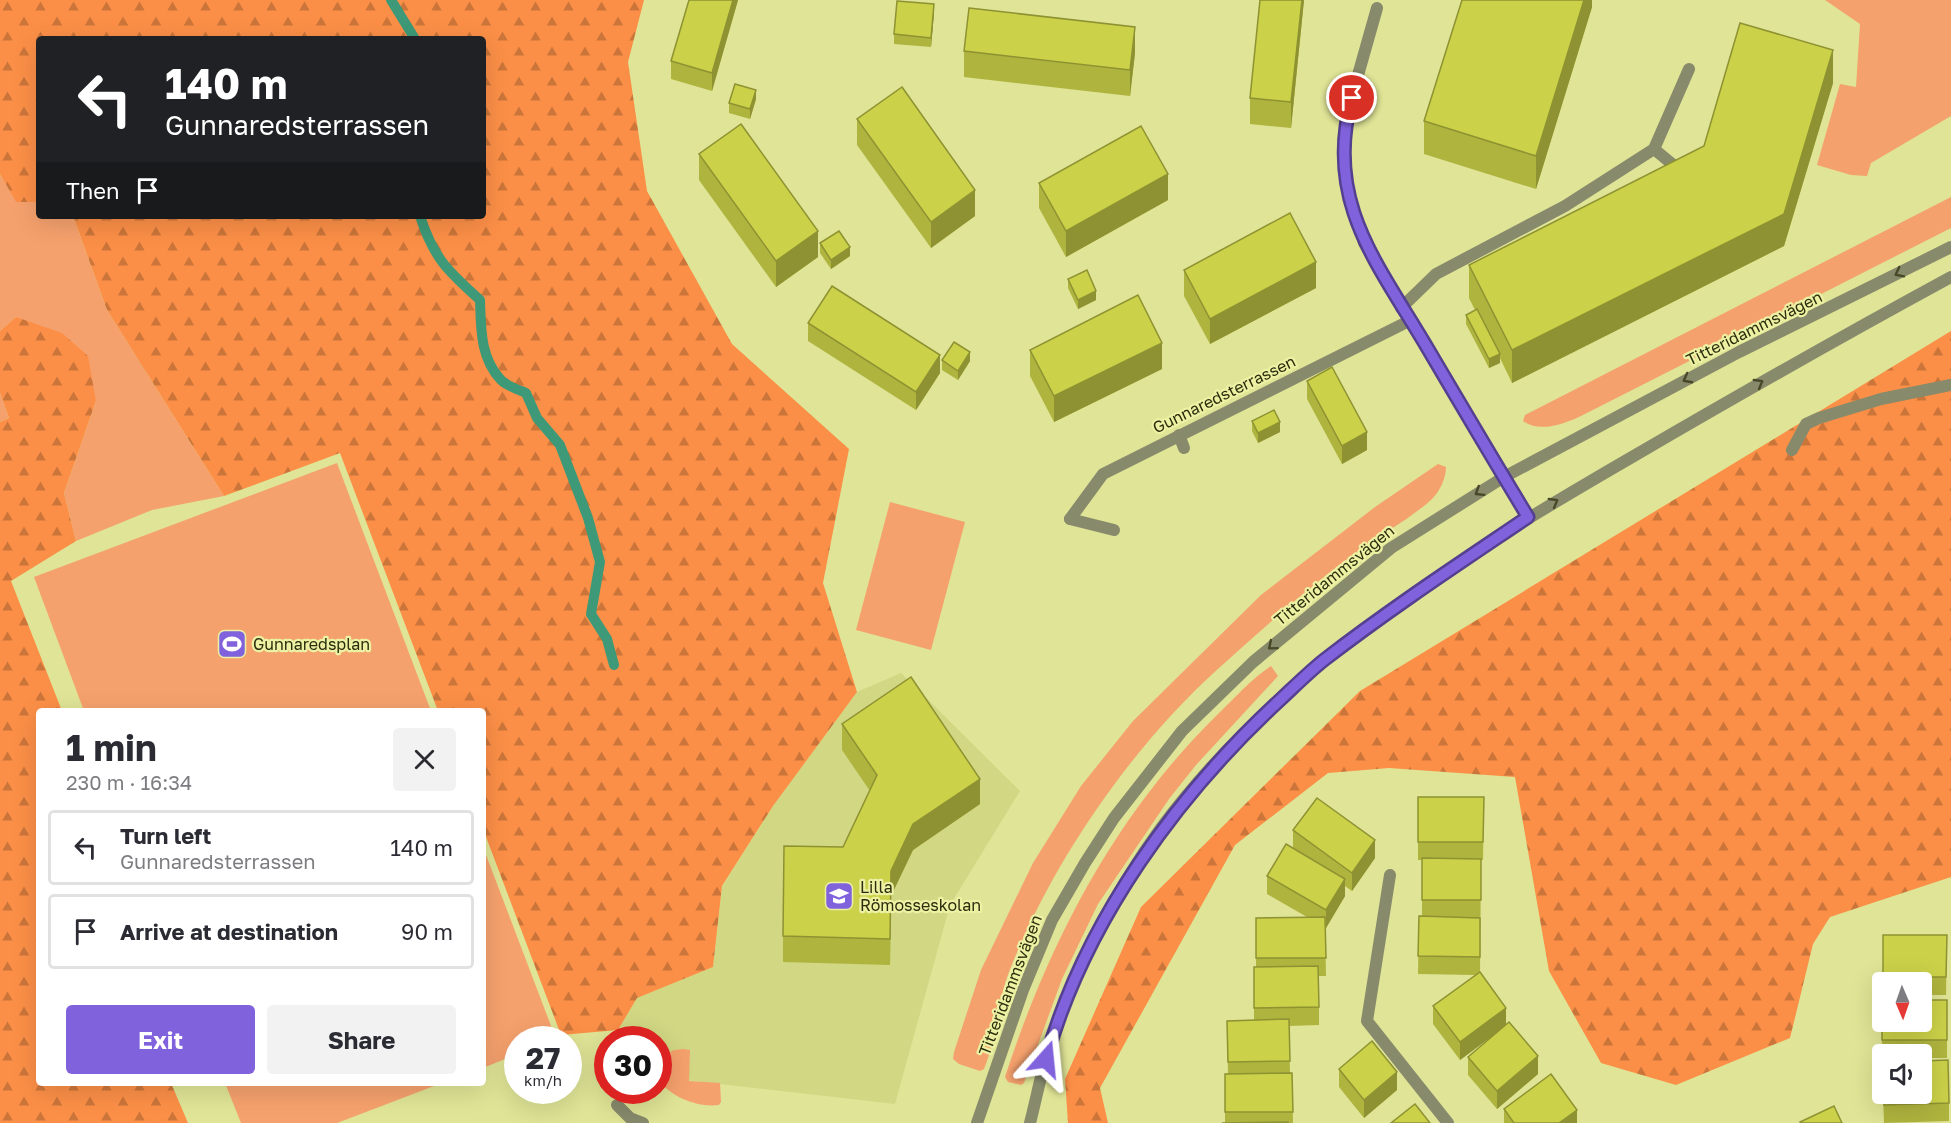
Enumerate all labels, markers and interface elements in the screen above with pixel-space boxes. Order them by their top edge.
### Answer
text: 140 m [165,58,287,108]
icon: left [66,60,144,138]
pin [1326,72,1377,123]
icon: arrive [1335,81,1368,114]
text: Gunnaredsterrassen [165,109,429,141]
icon: arrive [131,174,164,207]
text: Then [66,177,119,204]
one-way arrow [1894,266,1905,278]
street label: Titteridammsvägen [1683,286,1825,370]
street label: Gunnaredsterrassen [1149,351,1299,437]
one-way arrow [1683,372,1693,383]
one-way arrow [1753,379,1763,390]
one-way arrow [1475,485,1485,497]
one-way arrow [1548,498,1558,509]
street label: Titteridammsvägen [1270,520,1398,630]
sports icon: Gunnaredsplan [216,628,248,660]
place label: Gunnaredsplan [253,634,370,654]
one-way arrow [1268,639,1279,650]
text: 1 min [66,726,157,769]
button: close [393,728,456,791]
text: 230 m · 16:34 [66,770,192,794]
text: Turn left [120,822,211,849]
icon: left [69,831,102,864]
text: 140 m [390,834,453,861]
text: Gunnaredsterrassen [120,849,316,873]
place label: Lilla Römosseskolan [860,877,981,915]
school or university icon: Lilla Römosseskolan [823,880,855,912]
street label: Titteridammsvägen [974,912,1046,1058]
icon: arrive [69,915,102,948]
text: Arrive at destination [120,918,338,945]
text: 90 m [401,918,453,945]
north arrow [1872,972,1932,1032]
map controls [1872,972,1932,1104]
button: Exit [66,1005,255,1074]
button: Share [267,1005,456,1074]
speed limit sign: 30 [594,1026,672,1104]
position arrow [1014,1027,1078,1091]
text: 27 [526,1040,560,1076]
button: sound [1872,1044,1932,1104]
text: km/h [524,1071,562,1089]

